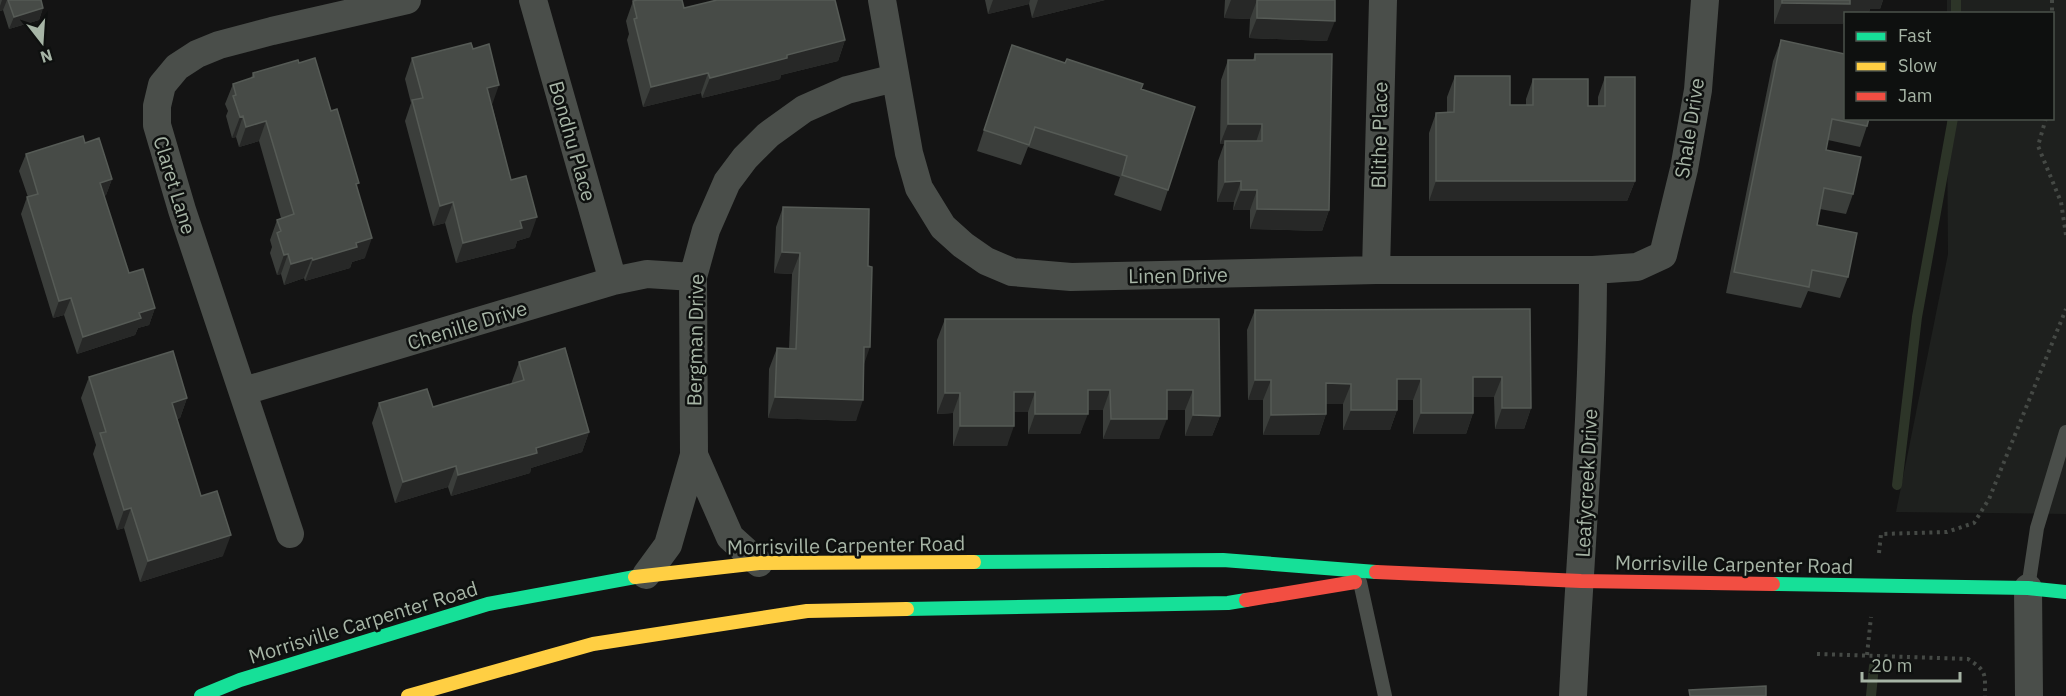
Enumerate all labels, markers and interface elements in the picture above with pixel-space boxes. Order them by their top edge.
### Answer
north arrow [12,12,72,72]
legend [1844,12,2054,120]
text: Fast [1898,24,1932,47]
text: N [38,45,55,68]
text: Slow [1898,54,1937,77]
street label: Shale Drive [1668,76,1710,180]
street label: Bondhu Place [543,78,603,204]
street label: Blithe Place [1365,81,1393,189]
text: Jam [1898,84,1933,107]
street label: Claret Lane [147,133,203,238]
street label: Linen Drive [1128,261,1228,289]
street label: Bergman Drive [680,274,710,406]
street label: Chenille Drive [404,294,530,356]
street label: Leafycreek Drive [1569,408,1603,558]
street label: Morrisville Carpenter Road [727,529,965,561]
street label: Morrisville Carpenter Road [1615,548,1853,580]
street label: Morrisville Carpenter Road [245,574,481,670]
scale bar [1862,645,1960,683]
text: 20 m [1871,654,1913,677]

